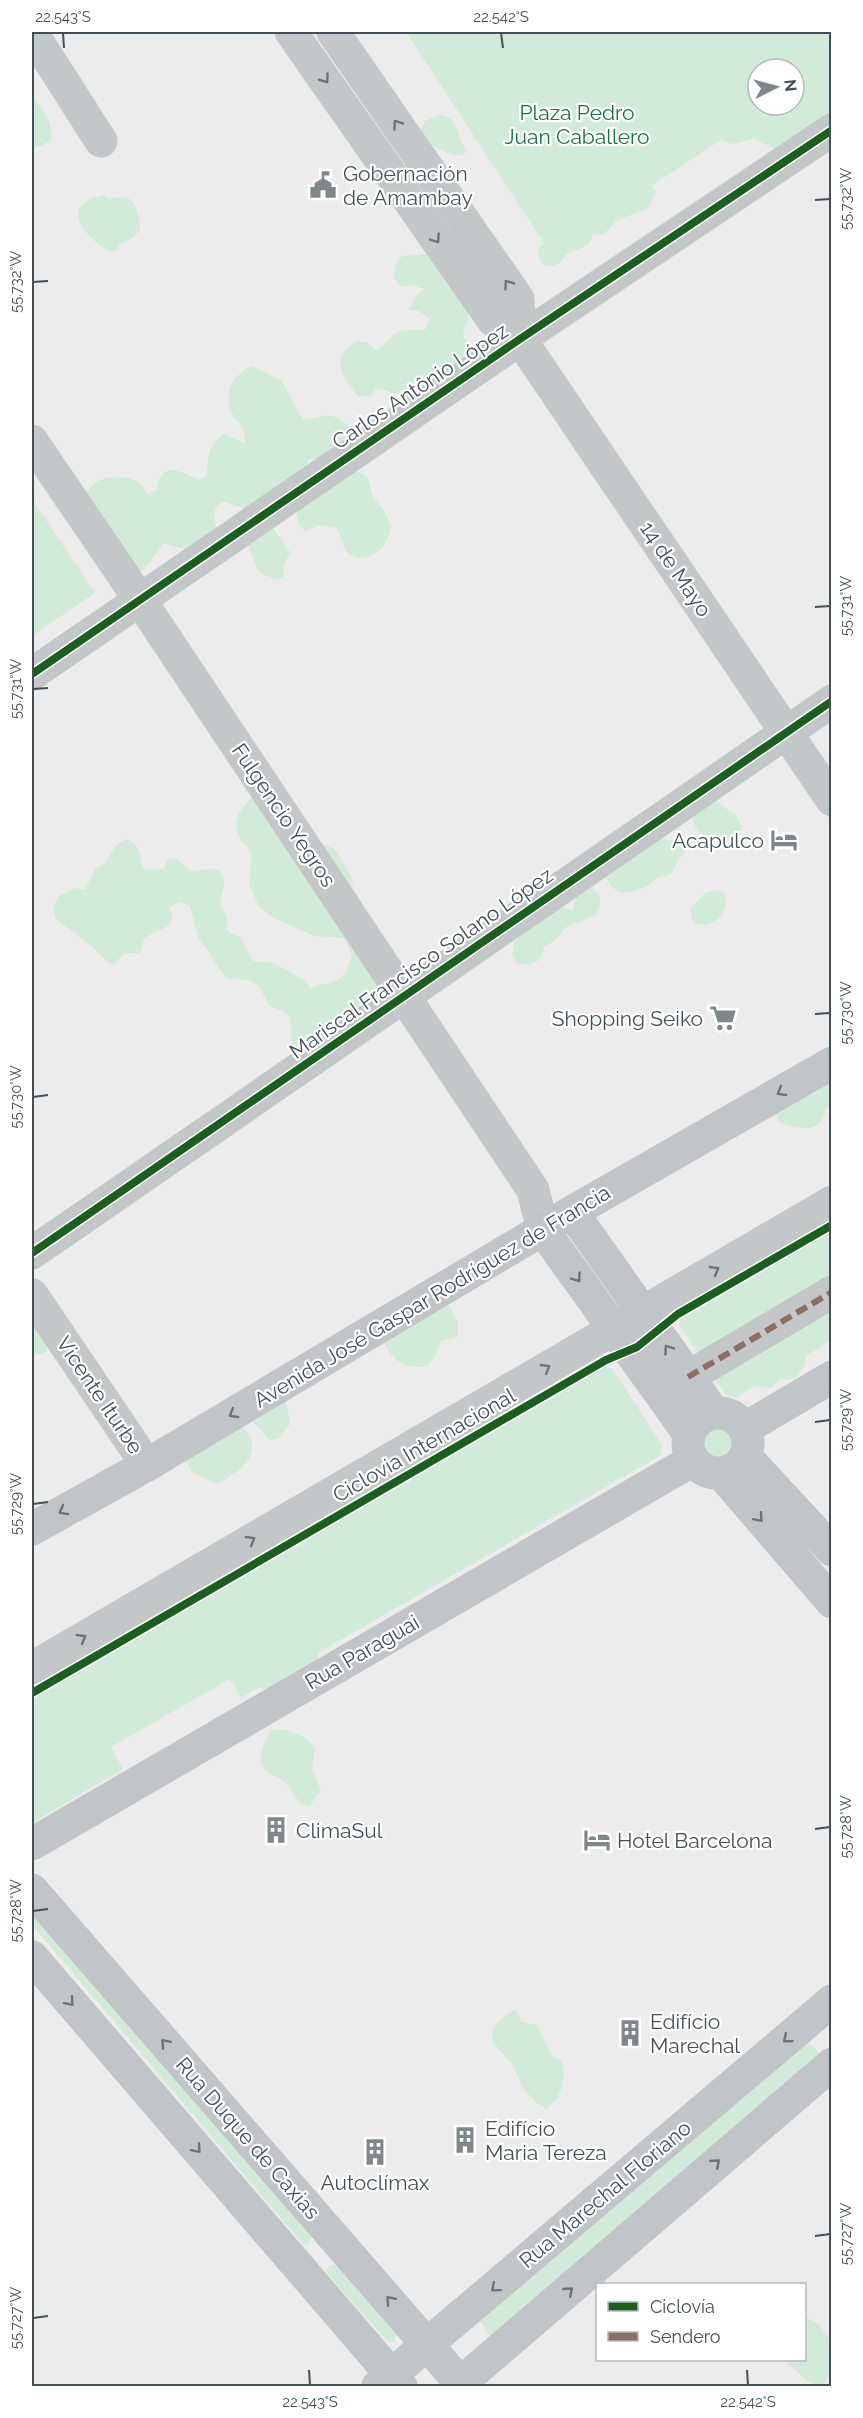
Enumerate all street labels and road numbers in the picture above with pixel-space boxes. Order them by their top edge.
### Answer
street label: Carlos Antônio López [327,318,513,454]
street label: 14 de Mayo [635,517,717,621]
street label: Fulgencio Yegros [227,739,341,891]
street label: Mariscal Francisco Solano López [284,862,558,1064]
street label: Avenida José Gaspar Rodríguez de Francia [249,1179,615,1413]
street label: Vicente Iturbe [51,1331,149,1459]
street label: Ciclovia Internacional [328,1382,520,1507]
street label: Rua Paraguai [301,1609,423,1695]
street label: Rua Duque de Caxias [171,2052,325,2224]
street label: Rua Marechal Floriano [514,2115,696,2273]

